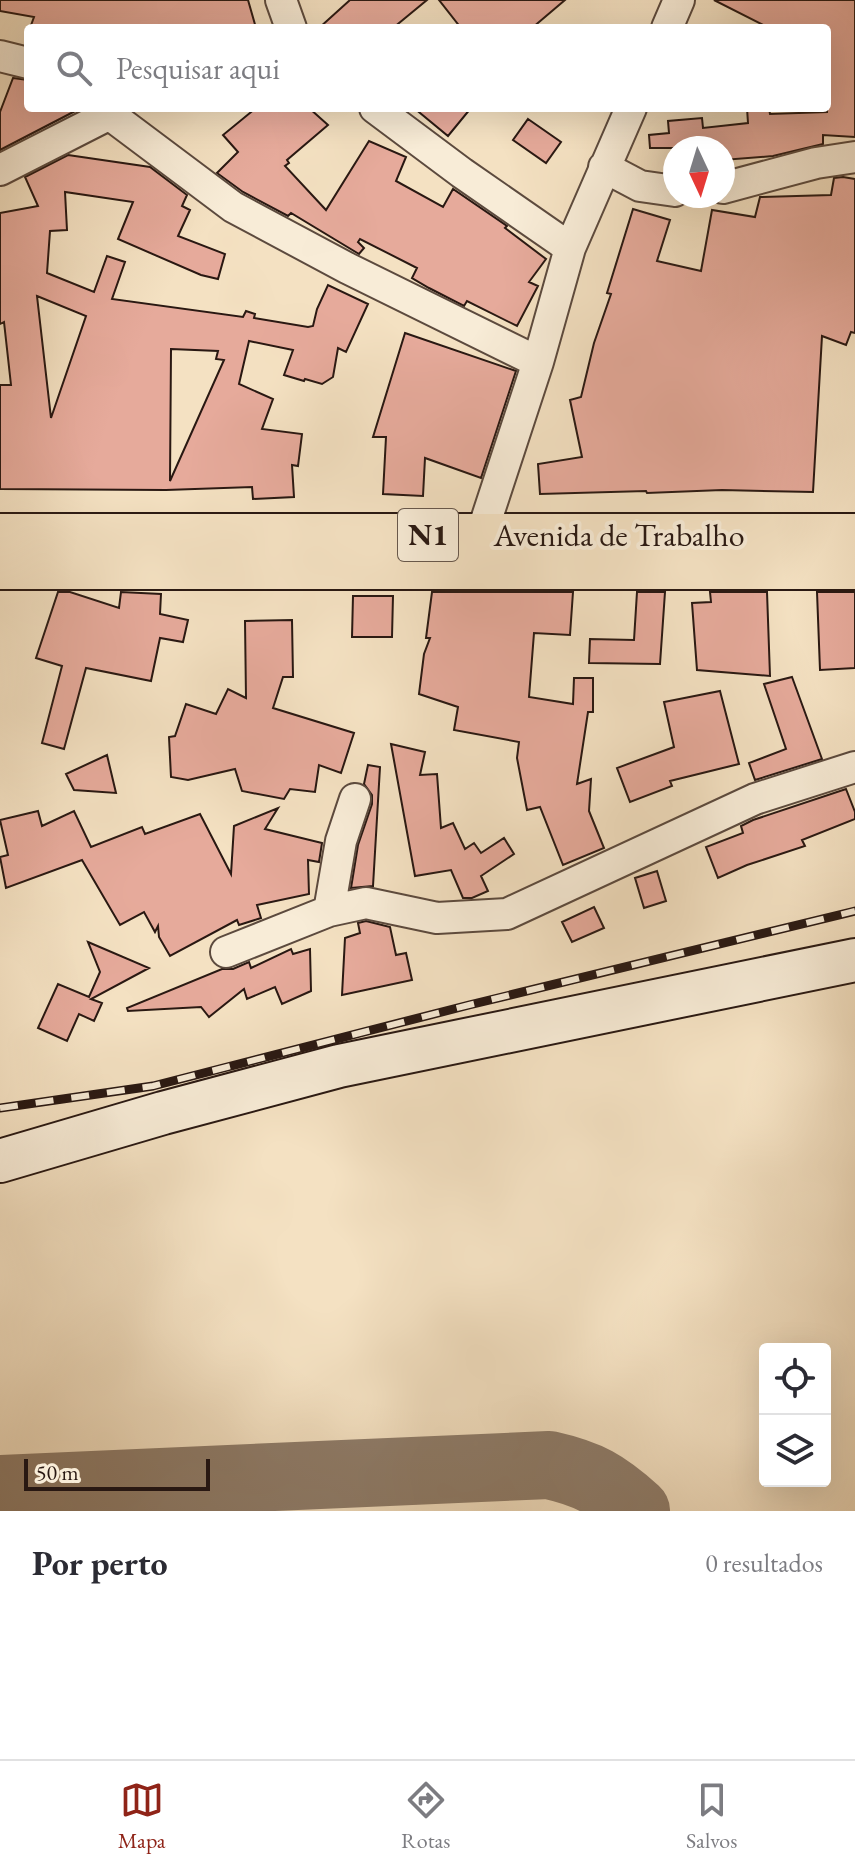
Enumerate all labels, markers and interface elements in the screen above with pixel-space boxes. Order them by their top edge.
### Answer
search box [24,24,831,112]
icon: search [52,46,96,90]
text: Pesquisar aqui [116,49,280,88]
north arrow [663,136,735,208]
road number: N1 [398,509,458,561]
street label: Avenida de Trabalho [492,514,745,556]
map controls [759,1343,831,1487]
button: locate [759,1343,831,1415]
button: layers [759,1415,831,1487]
scale bar [24,1455,210,1491]
text: 50 m [36,1458,79,1487]
text: Por perto [32,1541,168,1585]
text: 0 resultados [705,1546,823,1580]
tab: Mapa [118,1778,166,1855]
tab: Rotas [401,1778,450,1855]
tab: Salvos [686,1778,737,1855]

